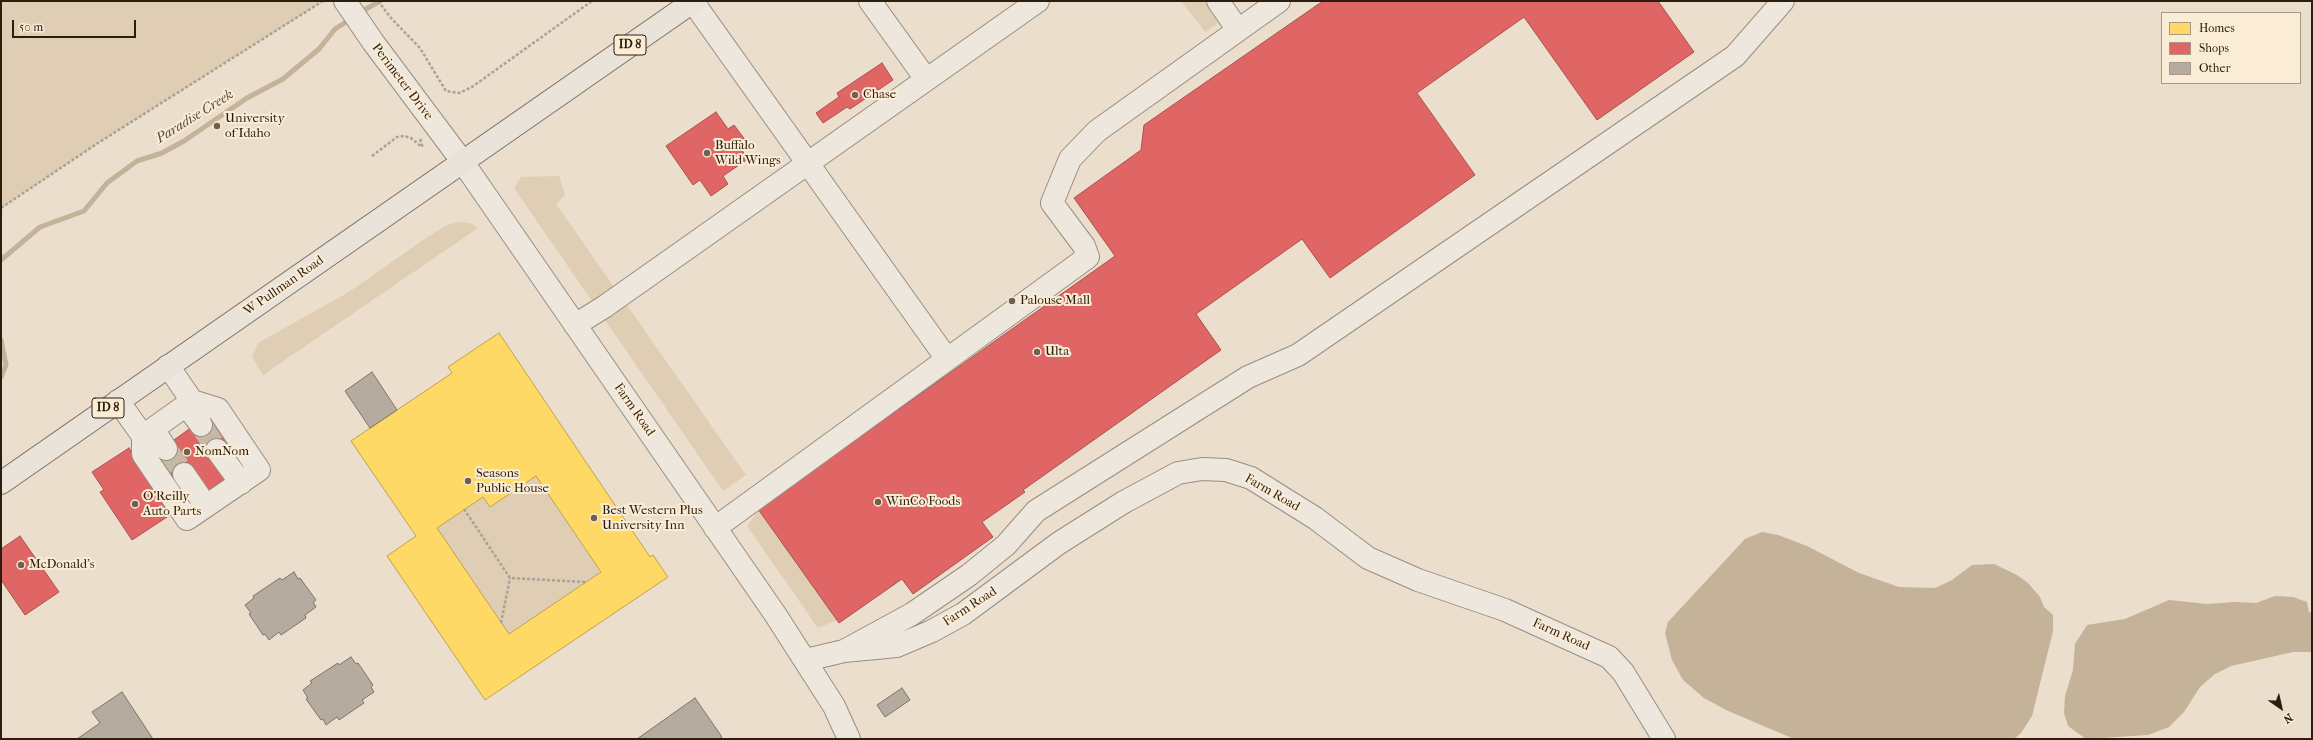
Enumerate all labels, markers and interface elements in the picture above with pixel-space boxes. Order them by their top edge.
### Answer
scale bar [14,12,138,38]
legend [2161,12,2301,84]
text: 50 m [19,20,43,34]
text: Homes [2199,21,2235,35]
road number: ID 8 [614,35,646,55]
street label: Perimeter Drive [368,41,436,123]
text: Shops [2199,41,2229,55]
text: Other [2199,61,2231,75]
water label: Paradise Creek [153,87,237,147]
place label: Chase [863,87,896,103]
marker: Chase [850,90,860,100]
place label: University of Idaho [225,111,285,142]
marker: University of Idaho [212,121,222,131]
place label: Buffalo Wild Wings [715,138,781,169]
marker: Buffalo Wild Wings [702,148,712,158]
street label: W Pullman Road [241,253,327,319]
place label: Palouse Mall [1020,293,1090,309]
marker: Palouse Mall [1007,296,1017,306]
place label: Ulta [1045,344,1069,360]
marker: Ulta [1032,347,1042,357]
street label: Farm Road [610,381,658,439]
road number: ID 8 [92,398,124,418]
place label: NomNom [195,444,249,460]
marker: NomNom [182,447,192,457]
place label: Seasons Public House [476,466,549,497]
street label: Farm Road [1242,471,1302,515]
marker: Seasons Public House [463,476,473,486]
place label: O'Reilly Auto Parts [143,489,201,520]
place label: WinCo Foods [886,494,960,510]
marker: WinCo Foods [873,497,883,507]
marker: O'Reilly Auto Parts [130,499,140,509]
place label: Best Western Plus University Inn [602,503,703,534]
marker: Best Western Plus University Inn [589,513,599,523]
place label: McDonald's [29,557,94,573]
marker: McDonald's [16,560,26,570]
street label: Farm Road [940,584,1000,630]
street label: Farm Road [1530,615,1592,655]
north arrow [2261,688,2301,728]
text: N [2281,711,2295,726]

